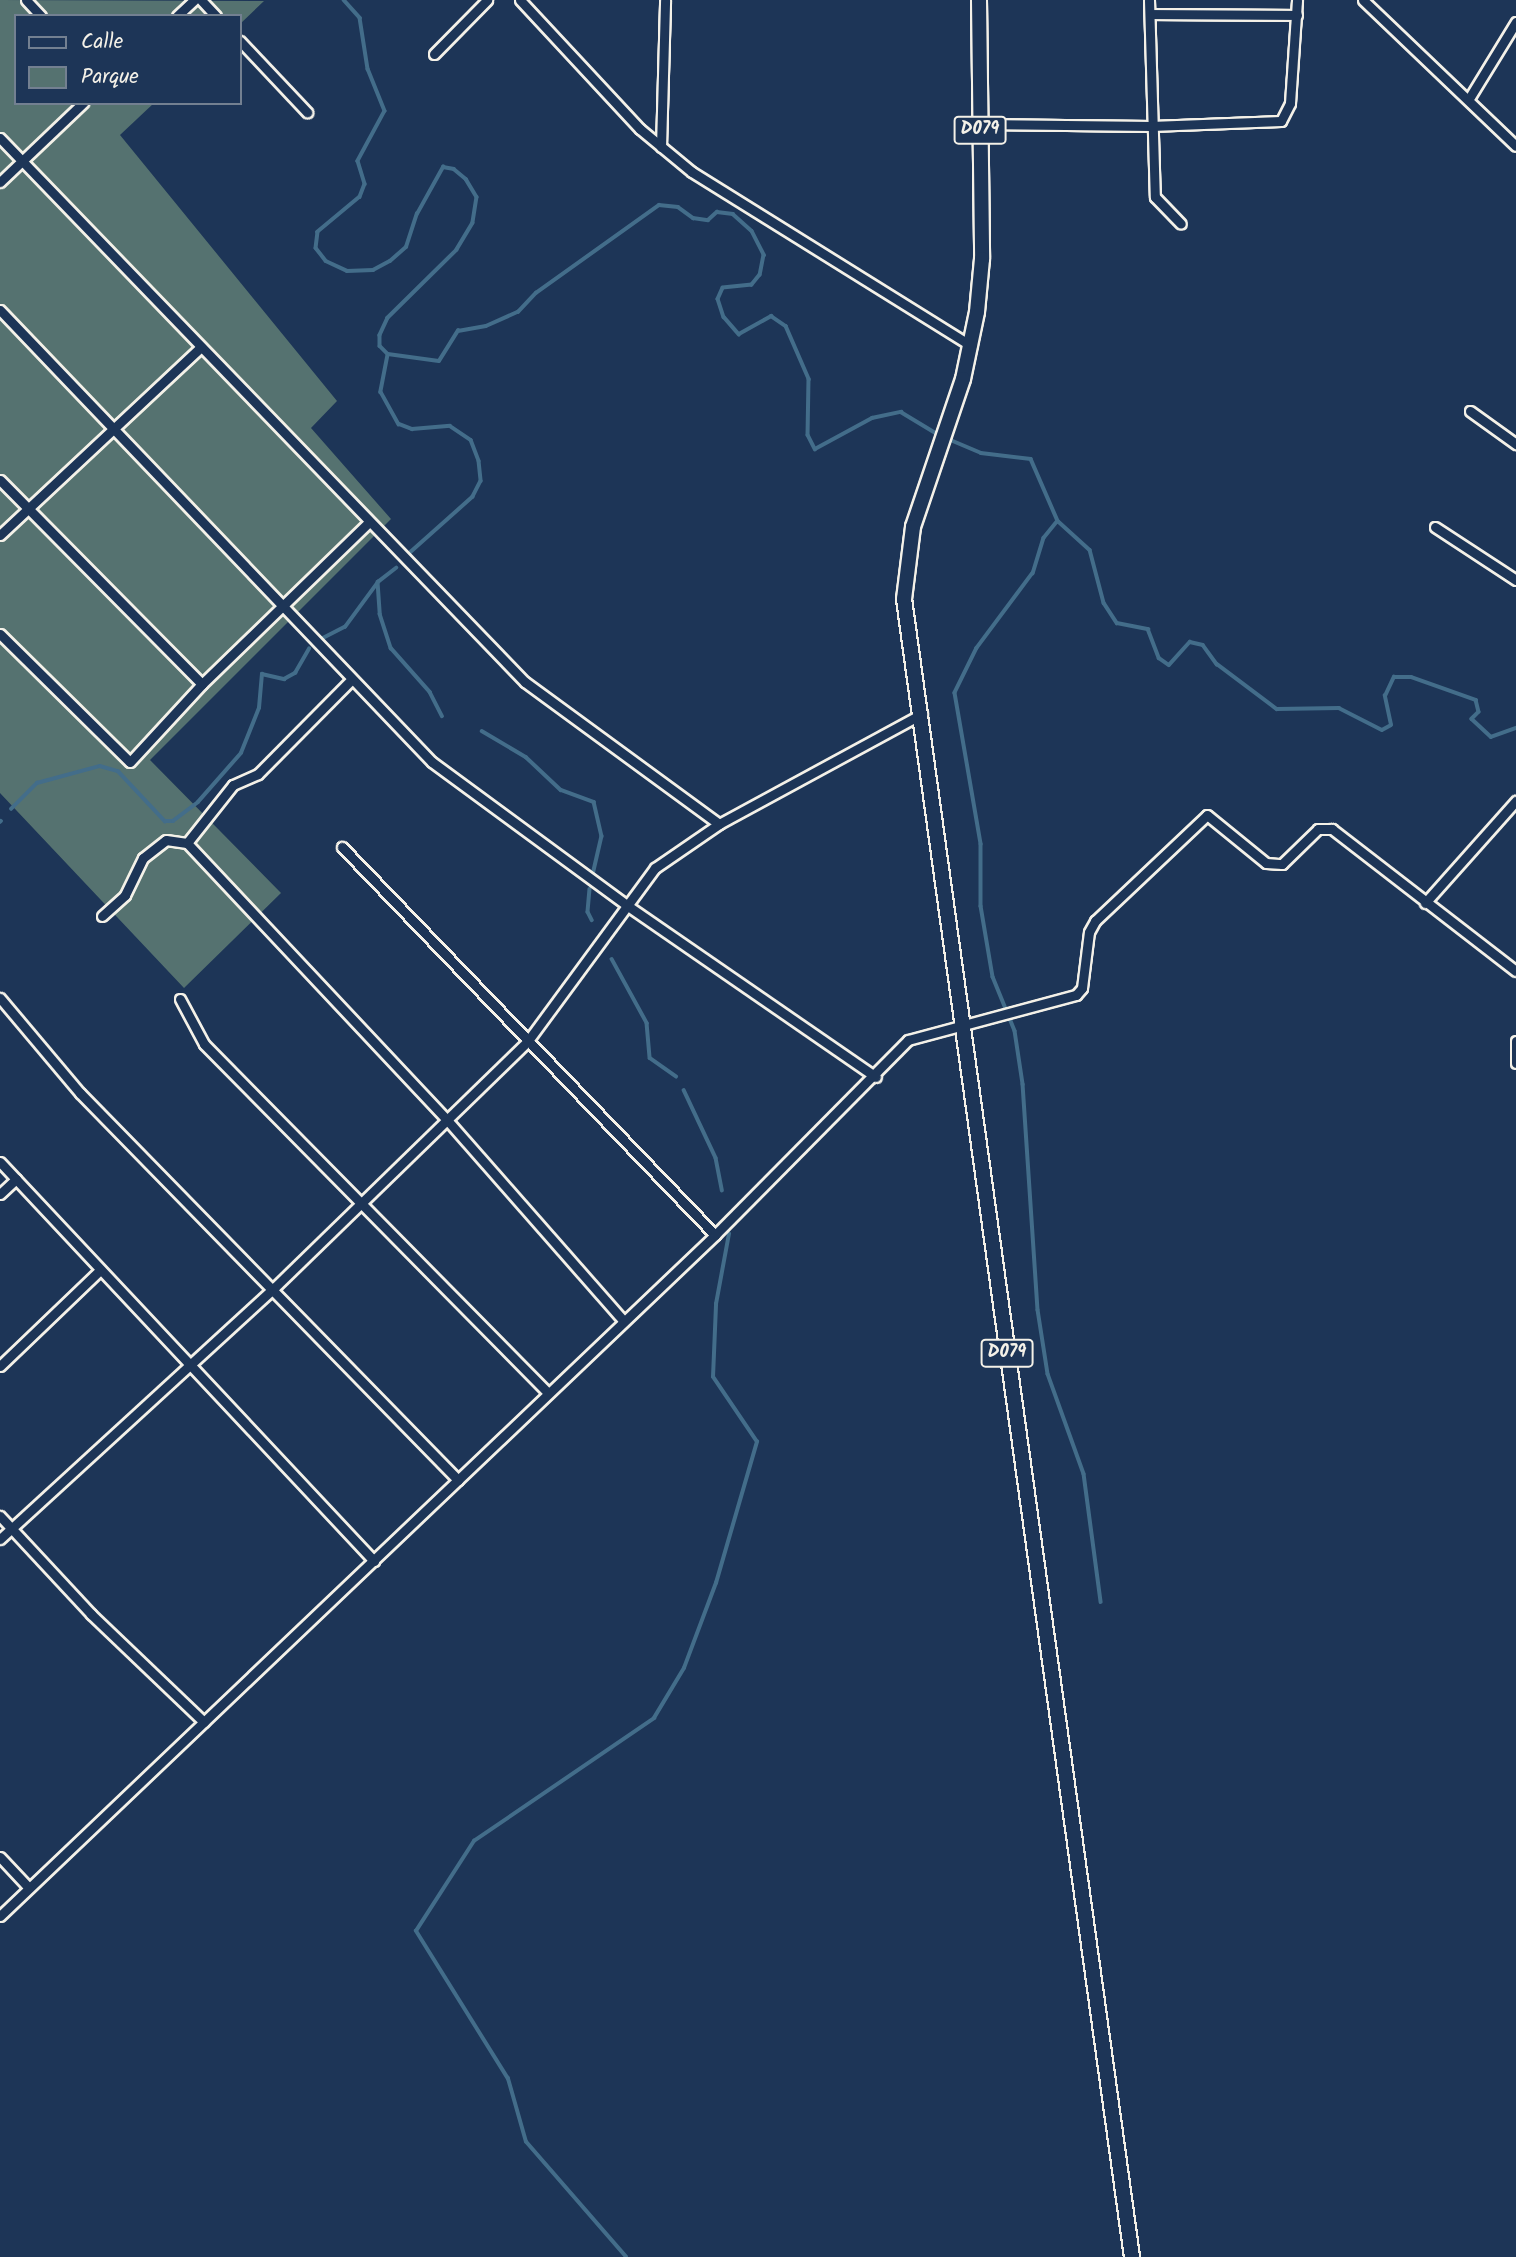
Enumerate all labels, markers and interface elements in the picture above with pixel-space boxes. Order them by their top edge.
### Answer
legend [14,14,242,105]
text: Calle [81,26,123,59]
text: Parque [81,61,139,94]
road number: D079 [952,116,1008,145]
road number: D079 [979,1338,1035,1368]

